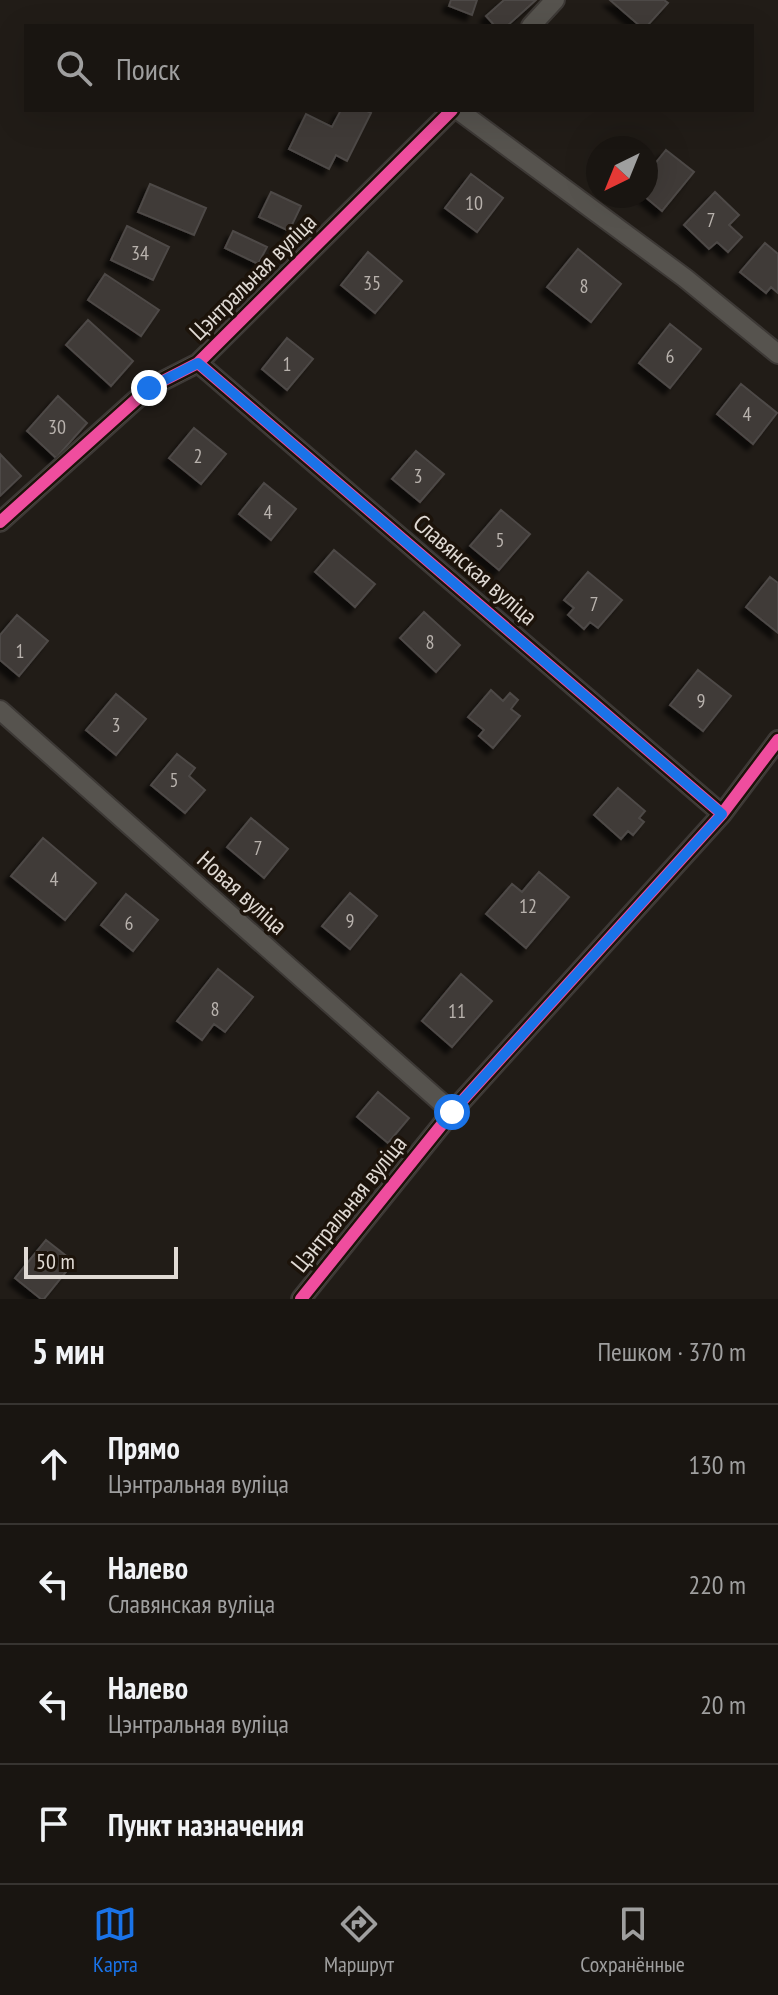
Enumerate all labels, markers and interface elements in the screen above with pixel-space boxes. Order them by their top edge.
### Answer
search box [24,24,754,112]
icon: search [52,46,96,90]
text: Поиск [116,49,180,88]
north arrow [586,136,658,208]
house number: 10 [465,190,483,216]
street label: Цэнтральная вуліца [183,207,323,347]
house number: 7 [707,207,716,233]
house number: 34 [131,240,149,266]
house number: 35 [363,270,381,296]
house number: 8 [580,273,589,299]
house number: 6 [666,343,675,369]
house number: 1 [283,351,292,377]
route end [131,370,167,406]
house number: 4 [743,401,752,427]
house number: 30 [48,414,66,440]
house number: 2 [194,443,203,469]
house number: 3 [414,463,423,489]
house number: 4 [264,499,273,525]
street label: Славянская вуліца [407,507,544,632]
house number: 5 [496,527,505,553]
house number: 7 [590,591,599,617]
house number: 8 [426,629,435,655]
house number: 1 [16,638,25,664]
house number: 9 [697,688,706,714]
house number: 3 [112,712,121,738]
house number: 5 [170,767,179,793]
house number: 7 [254,835,263,861]
street label: Новая вуліца [191,844,294,941]
house number: 4 [50,866,59,892]
house number: 12 [519,893,537,919]
house number: 9 [346,908,355,934]
house number: 6 [125,910,134,936]
house number: 8 [211,996,220,1022]
house number: 11 [448,998,466,1024]
route start [434,1094,470,1130]
street label: Цэнтральная вуліца [284,1129,413,1278]
scale bar [24,1243,178,1279]
text: 50 m [36,1247,75,1275]
text: 5 мин [32,1329,105,1373]
text: Пешком · 370 m [597,1335,746,1368]
text: Прямо [108,1428,180,1467]
icon: ahead [32,1442,76,1486]
text: 130 m [688,1448,746,1481]
text: Цэнтральная вуліца [108,1467,289,1500]
text: Налево [108,1548,188,1587]
icon: left [32,1562,76,1606]
text: 220 m [688,1568,746,1601]
text: Славянская вуліца [108,1587,275,1620]
text: Налево [108,1668,188,1707]
icon: left [32,1682,76,1726]
text: 20 m [700,1688,746,1721]
text: Цэнтральная вуліца [108,1707,289,1740]
icon: arrive [32,1802,76,1846]
text: Пункт назначения [108,1805,304,1844]
tab: Карта [93,1902,138,1978]
tab: Маршрут [324,1902,394,1978]
tab: Сохранённые [580,1902,685,1978]

